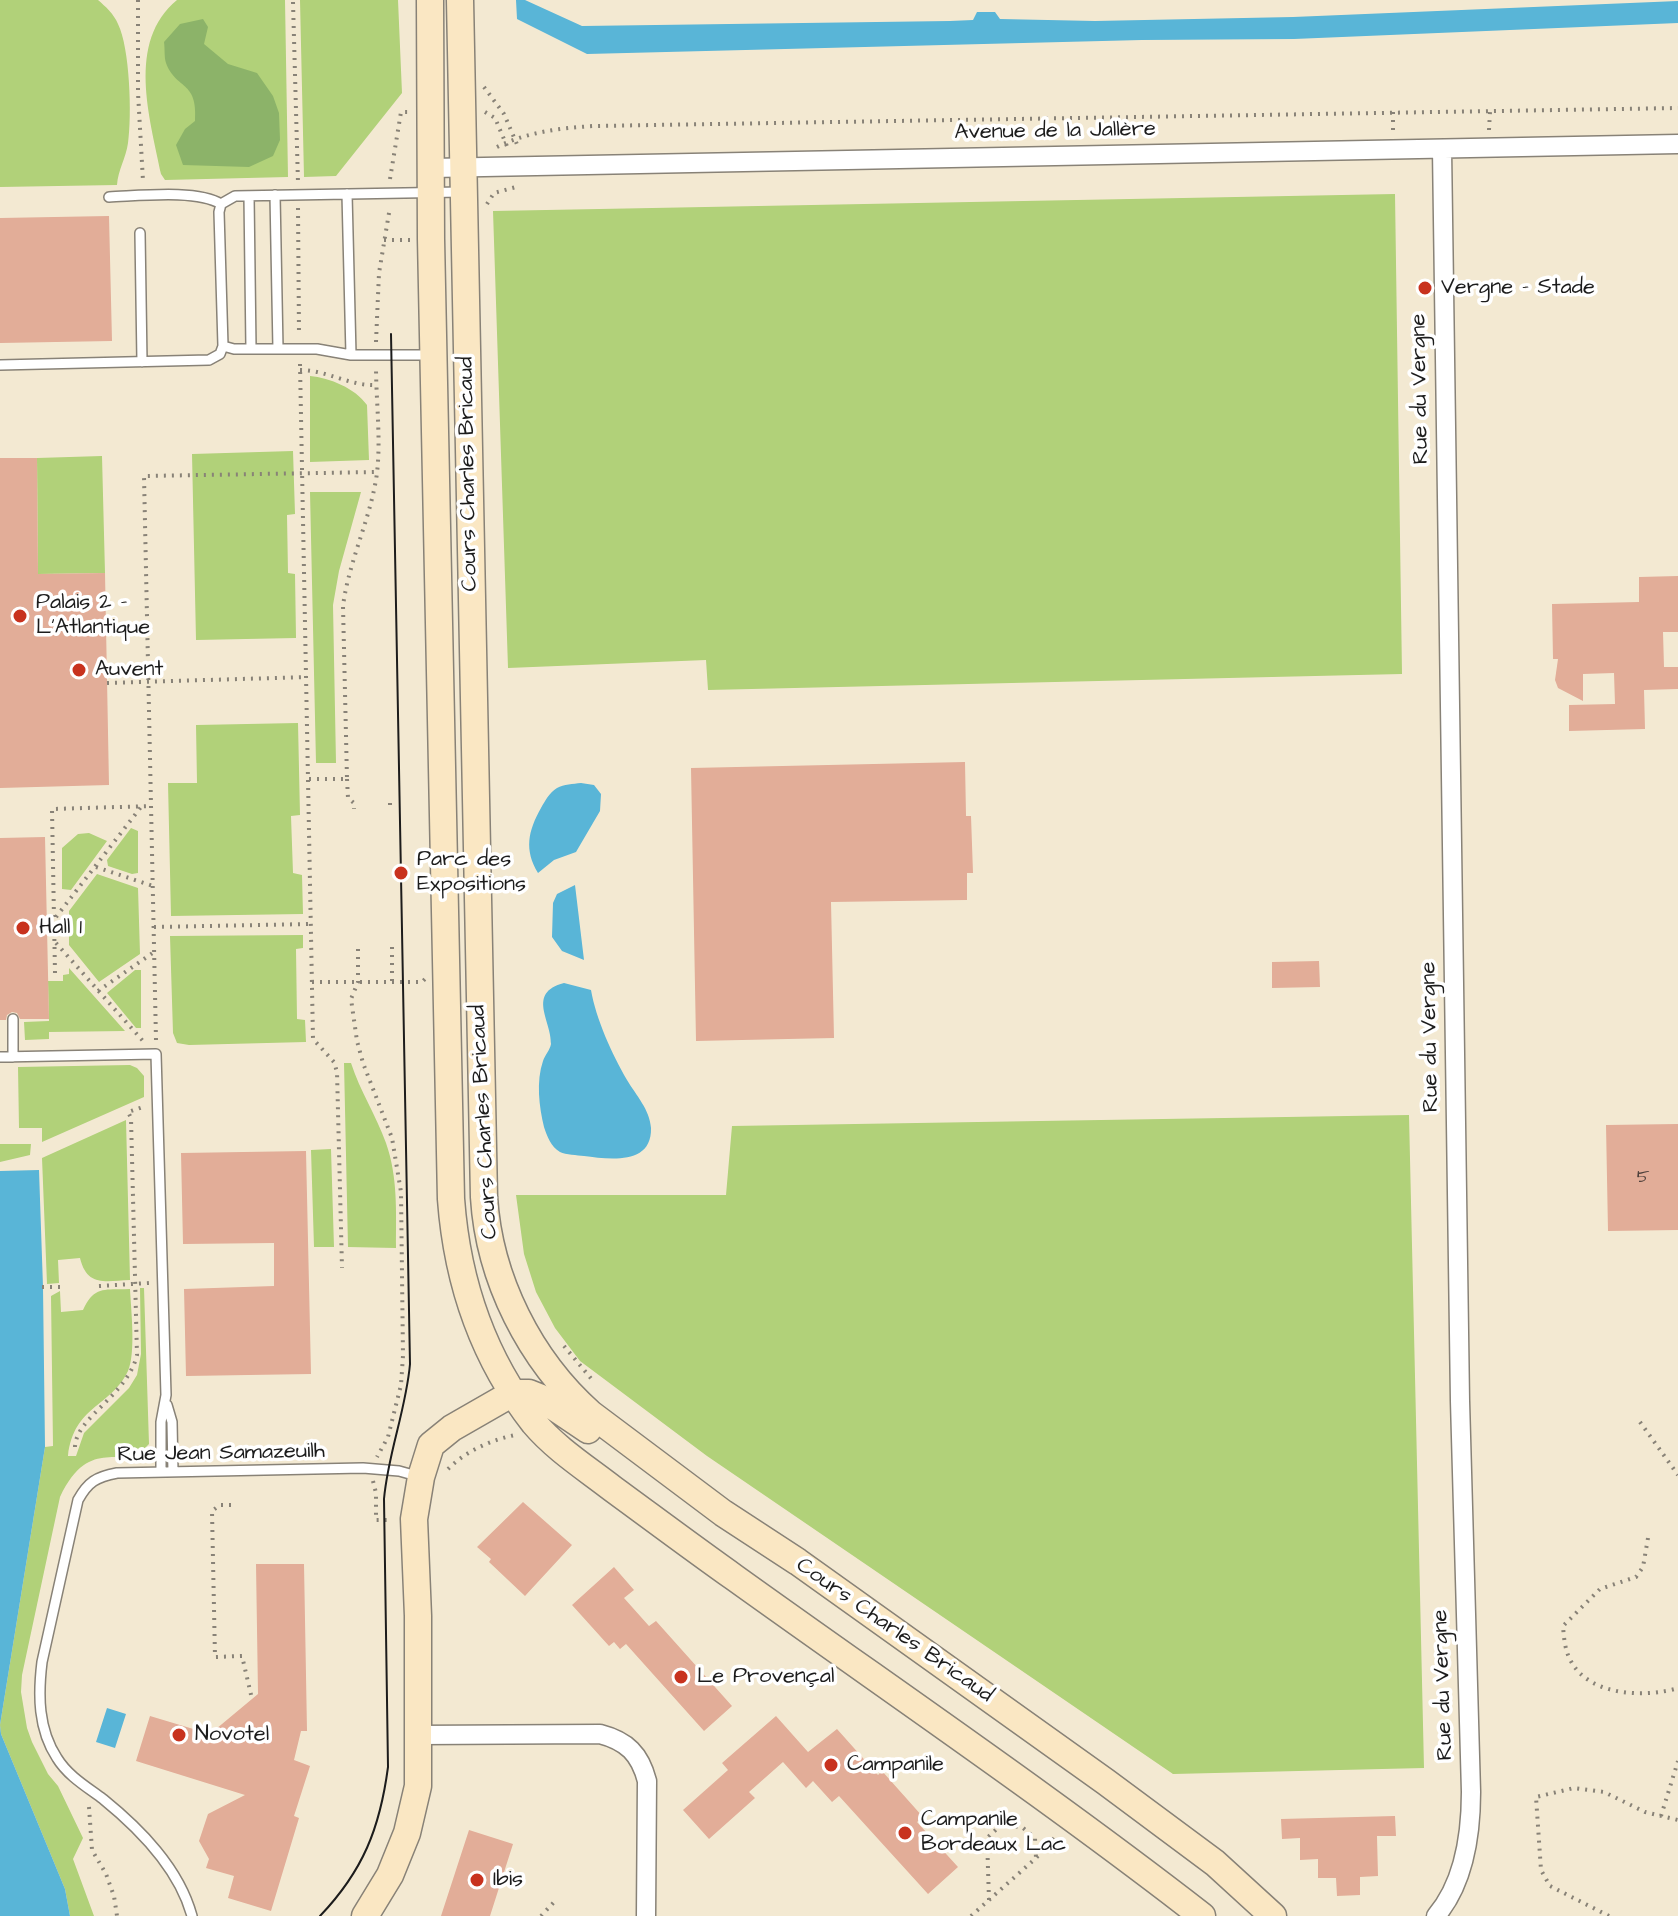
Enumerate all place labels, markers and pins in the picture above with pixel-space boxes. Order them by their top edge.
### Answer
place label: Vergne - Stade [1441,275,1595,301]
marker: Vergne - Stade [1416,279,1434,297]
place label: Palais 2 - L'Atlantique [36,590,150,642]
marker: Palais 2 - L'Atlantique [11,607,29,625]
place label: Auvent [95,657,163,683]
marker: Auvent [70,661,88,679]
place label: Parc des Expositions [417,847,526,898]
marker: Parc des Expositions [392,864,410,882]
place label: Hall 1 [39,915,82,941]
marker: Hall 1 [14,919,32,937]
place label: Le Provençal [697,1664,834,1690]
marker: Le Provençal [672,1668,690,1686]
place label: Novotel [195,1722,269,1748]
marker: Novotel [170,1726,188,1744]
place label: Campanile [847,1752,944,1778]
marker: Campanile [822,1756,840,1774]
place label: Campanile Bordeaux Lac [921,1807,1066,1858]
marker: Campanile Bordeaux Lac [896,1824,914,1842]
place label: Ibis [493,1867,523,1893]
marker: Ibis [468,1871,486,1889]

